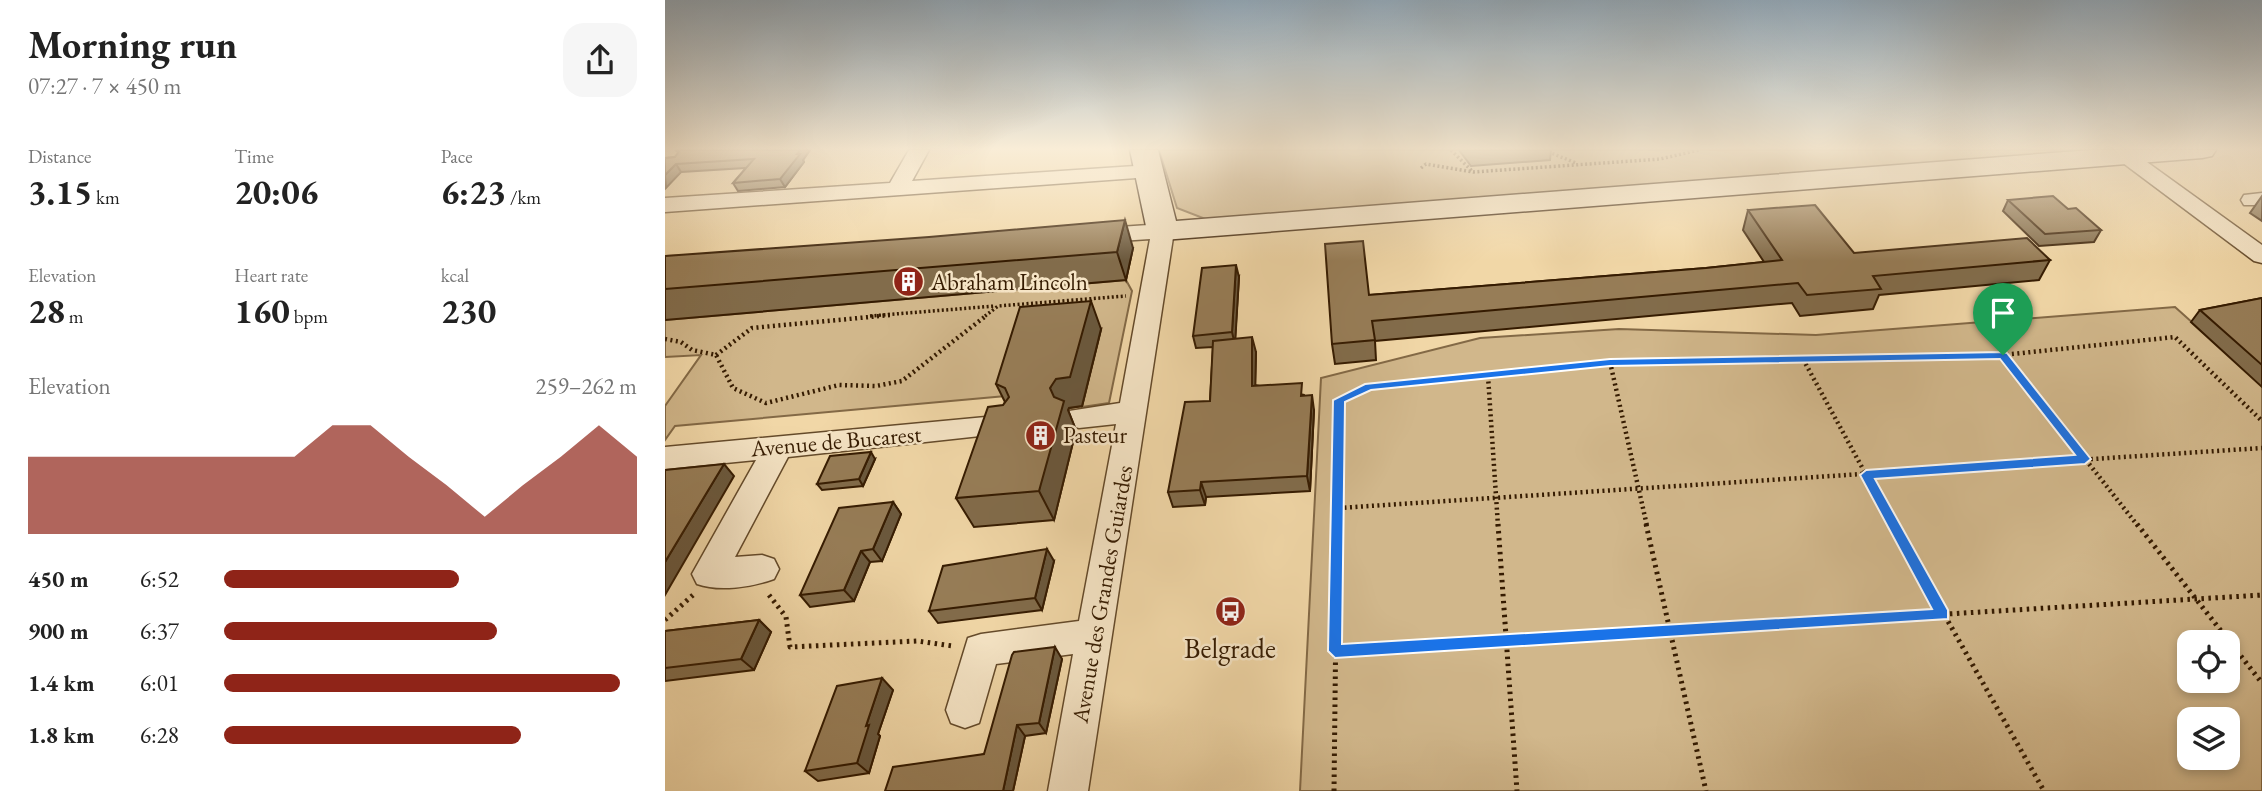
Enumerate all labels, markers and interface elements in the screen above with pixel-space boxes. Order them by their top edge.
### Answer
text: Morning run [28,20,237,69]
button: share [563,23,637,97]
text: 07:27 · 7 × 450 m [28,71,181,101]
text: Distance [28,144,91,169]
text: Time [234,144,274,169]
text: Pace [441,144,473,169]
text: 3.15 [28,169,92,214]
text: 20:06 [234,169,318,214]
text: 6:23 [441,169,506,214]
text: km [92,185,120,210]
text: /km [506,185,541,210]
text: Elevation [28,263,96,288]
text: Heart rate [234,263,308,288]
text: kcal [441,263,469,288]
building icon: Abraham Lincoln [891,265,925,299]
place label: Abraham Lincoln [930,267,1088,297]
pin [1973,283,2033,355]
text: 28 [28,288,65,333]
text: 160 [234,288,290,333]
text: 230 [441,288,496,333]
icon: arrive [1984,294,2022,332]
text: m [65,304,84,329]
text: bpm [290,304,328,329]
text: Elevation [28,371,111,401]
text: 259–262 m [536,371,637,401]
building icon: Pasteur [1023,418,1057,452]
street label: Avenue de Bucarest [749,419,923,463]
place label: Pasteur [1063,420,1127,450]
street label: Avenue des Grandes Guiardes [1064,463,1139,726]
text: 450 m [28,564,89,594]
text: 6:52 [140,564,179,594]
bus stop icon: Belgrade [1213,594,1247,628]
text: 900 m [28,616,89,646]
text: 6:37 [140,616,179,646]
place label: Belgrade [1184,630,1276,666]
map controls [2177,630,2240,770]
button: locate [2177,630,2240,693]
text: 1.4 km [28,668,95,698]
text: 6:01 [140,668,179,698]
button: layers [2177,707,2240,770]
text: 1.8 km [28,720,95,750]
text: 6:28 [140,720,179,750]

